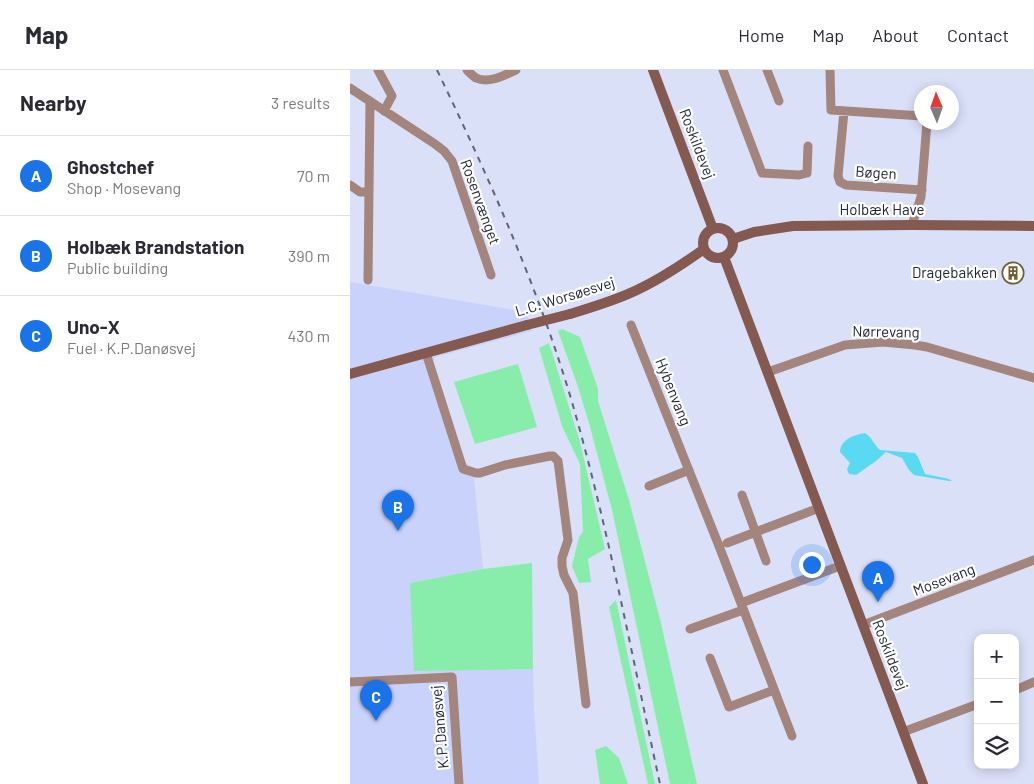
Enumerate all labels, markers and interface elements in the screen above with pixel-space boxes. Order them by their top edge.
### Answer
text: Map [25,20,68,49]
text: Home [738,24,784,46]
text: Map [812,24,844,46]
text: About [872,24,919,46]
text: Contact [947,24,1009,46]
north arrow [914,85,959,130]
text: Nearby [20,90,86,115]
text: 3 results [271,93,330,112]
street label: Roskildevej [676,106,720,181]
text: Ghostchef [67,155,154,178]
street label: Rosenvænget [457,157,505,247]
street label: Bøgen [855,162,897,182]
text: A [31,166,41,185]
text: 70 m [297,166,330,185]
text: Shop · Mosevang [67,178,181,197]
street label: Holbæk Have [840,200,924,218]
text: Holbæk Brandstation [67,235,244,258]
text: B [31,246,41,265]
text: 390 m [288,246,330,265]
text: Public building [67,258,168,277]
building icon: Dragebakken [1001,261,1025,285]
place label: Dragebakken [912,263,997,281]
street label: L.C. Worsøesvej [513,272,617,320]
text: Uno-X [67,315,120,338]
street label: Nørrevang [852,321,920,341]
text: C [31,326,41,345]
text: 430 m [287,326,330,345]
text: Fuel · K.P.Danøsvej [67,338,196,357]
street label: Hybenvang [652,355,696,428]
pin: B [382,490,414,531]
your location [799,552,825,578]
street label: Mosevang [910,559,977,599]
pin: A [862,561,894,602]
street label: Roskildevej [869,617,913,692]
map controls [974,634,1019,769]
button: + [974,634,1019,679]
button: − [974,679,1019,724]
pin: C [360,680,392,721]
street label: K.P.Danøsvej [426,685,452,770]
button: layers [974,724,1019,769]

